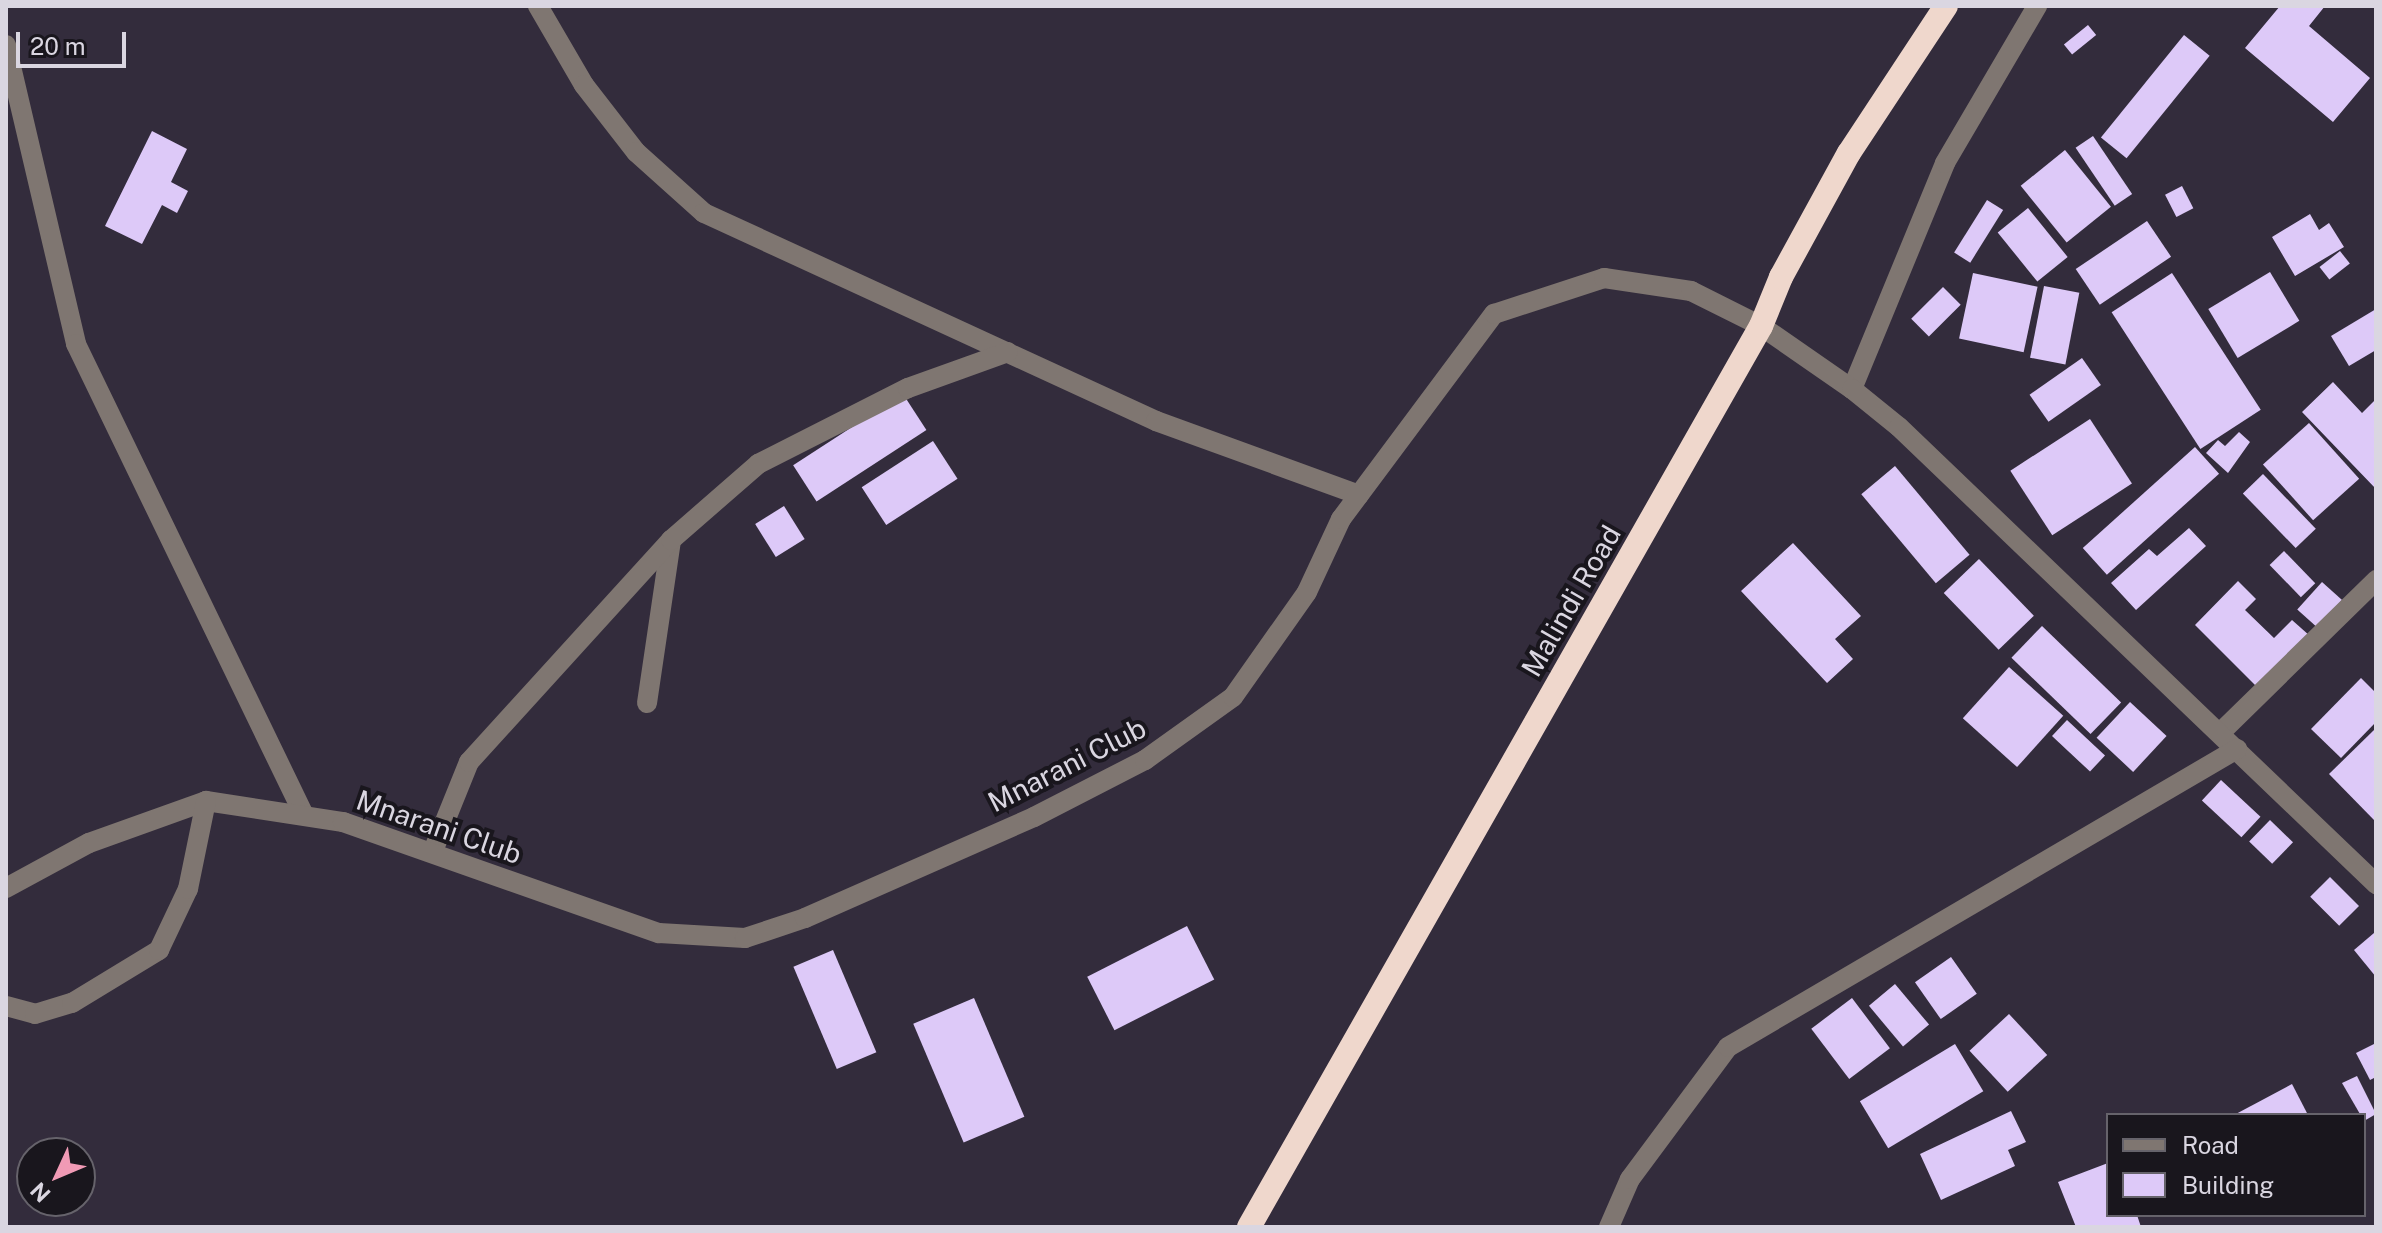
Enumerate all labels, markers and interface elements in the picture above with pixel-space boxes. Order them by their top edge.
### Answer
scale bar [20,16,130,66]
text: 20 m [30,32,86,60]
street label: Malindi Road [1514,520,1628,682]
street label: Mnarani Club [982,711,1152,819]
street label: Mnarani Club [352,783,526,871]
legend [2106,1113,2366,1217]
text: Road [2182,1131,2239,1159]
north arrow [16,1137,96,1217]
text: Building [2182,1171,2274,1199]
text: N [25,1177,56,1208]

